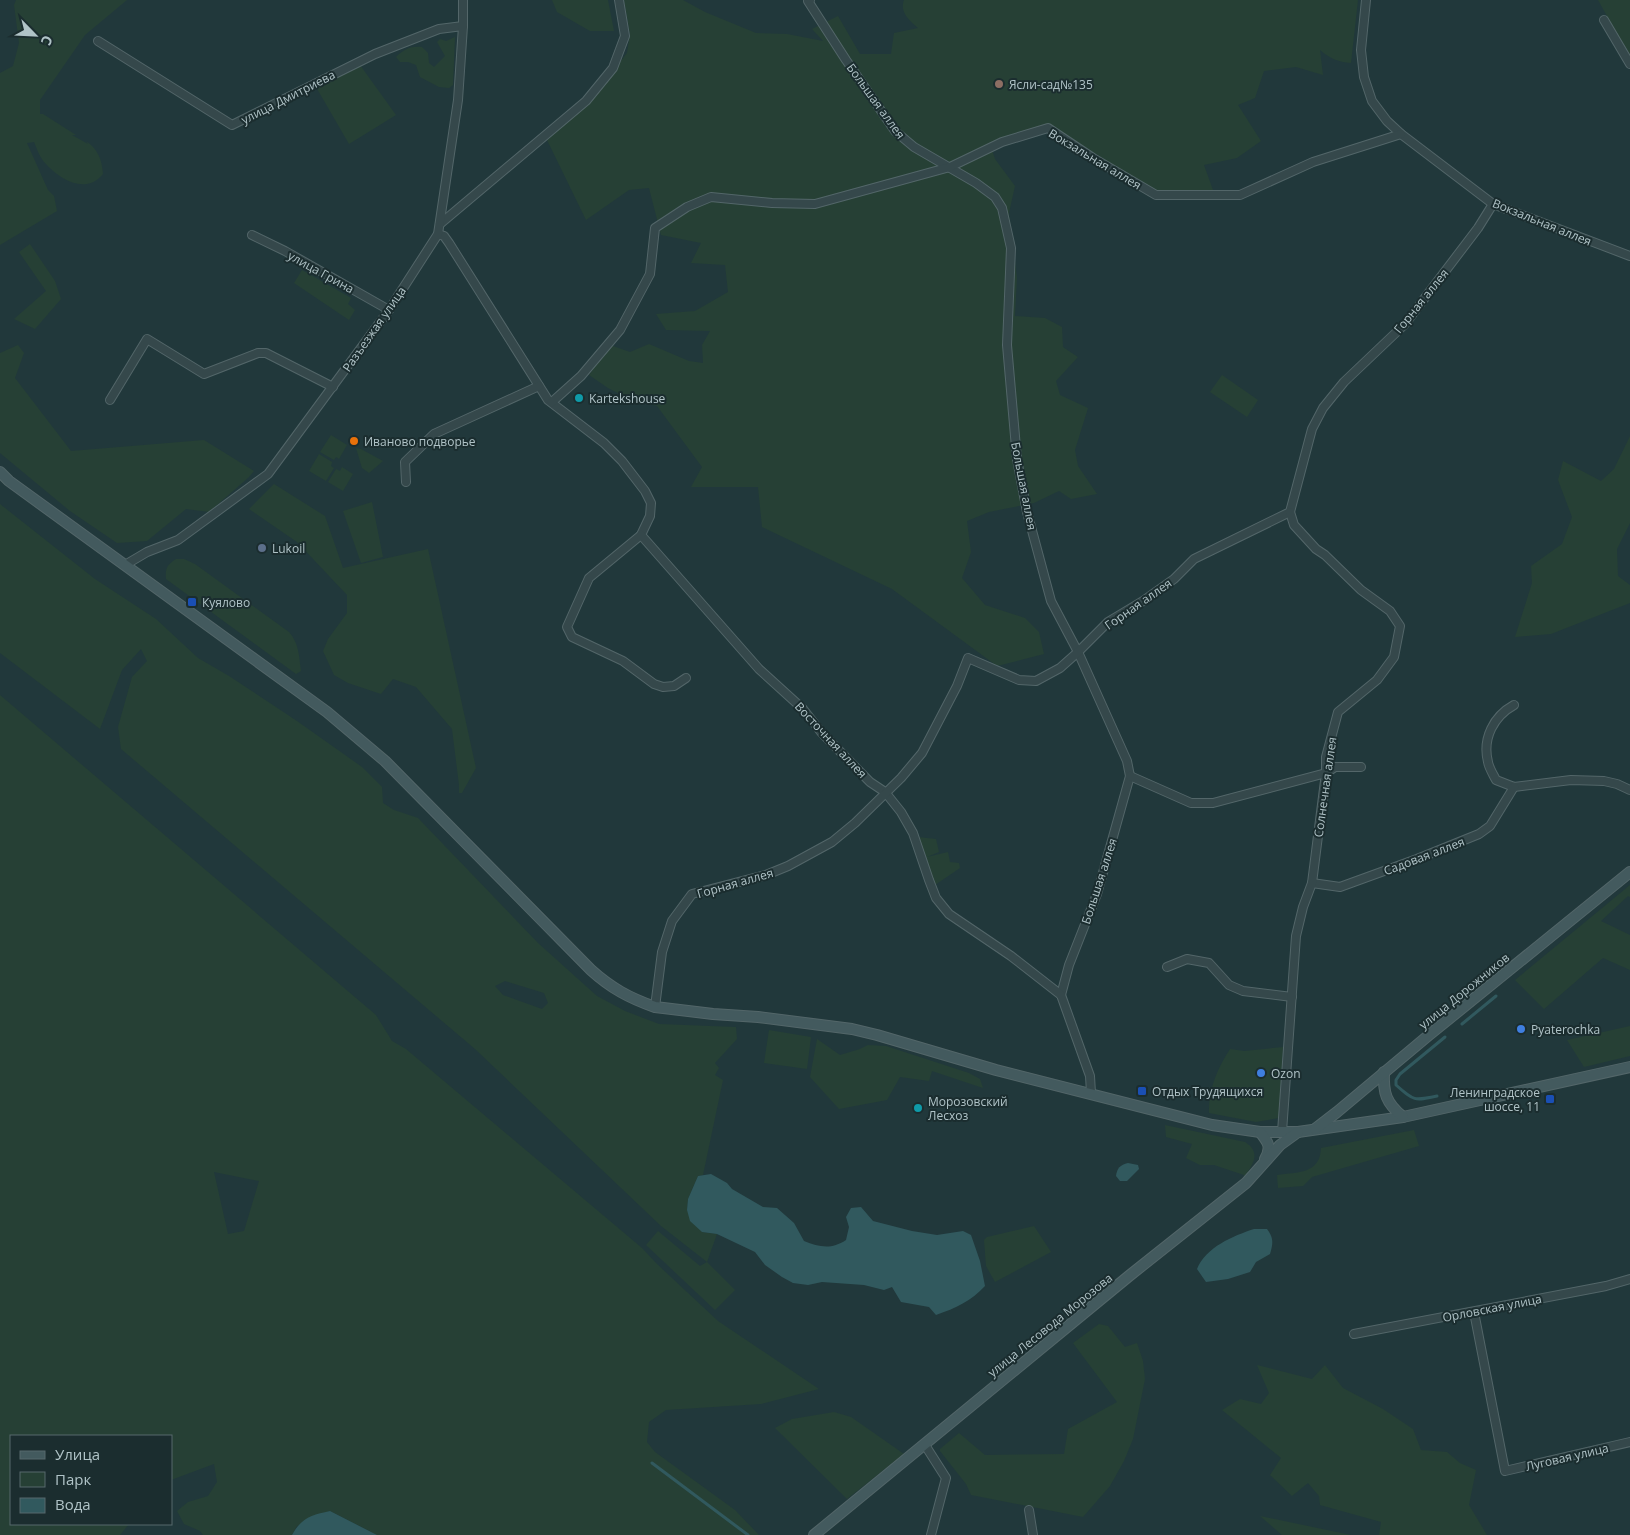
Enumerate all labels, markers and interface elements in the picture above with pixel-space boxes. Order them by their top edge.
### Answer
north arrow [10,10,60,60]
text: С [37,33,58,49]
street label: Большая аллея [843,60,909,142]
street label: улица Дмитриева [238,66,338,128]
place label: Ясли-сад№135 [1009,76,1093,93]
marker: Ясли-сад№135 [993,78,1005,90]
street label: Вокзальная аллея [1045,125,1145,193]
street label: Вокзальная аллея [1490,194,1594,250]
street label: улица Грина [285,247,357,297]
street label: Горная аллея [1390,265,1452,337]
street label: Разъезжая улица [338,283,410,375]
place label: Kartekshouse [589,390,666,407]
marker: Kartekshouse [573,392,585,404]
place label: Иваново подворье [364,433,476,450]
marker: Иваново подворье [348,435,360,447]
street label: Большая аллея [1007,440,1041,532]
place label: Lukoil [272,540,305,557]
marker: Lukoil [256,542,268,554]
street label: Горная аллея [1101,574,1175,634]
place label: Куялово [202,594,250,611]
marker: Куялово [186,596,198,608]
street label: Восточная аллея [791,698,871,782]
street label: Солнечная аллея [1310,736,1340,838]
street label: Садовая аллея [1381,833,1467,879]
street label: Большая аллея [1077,836,1121,926]
street label: Горная аллея [695,864,775,902]
street label: улица Дорожников [1415,949,1513,1033]
place label: Pyaterochka [1531,1021,1600,1038]
marker: Pyaterochka [1515,1023,1527,1035]
place label: Ozon [1271,1065,1301,1082]
marker: Ozon [1255,1067,1267,1079]
place label: Отдых Трудящихся [1152,1083,1263,1100]
place label: Ленинградское шоссе, 11 [1450,1084,1540,1115]
marker: Отдых Трудящихся [1136,1085,1148,1097]
place label: Морозовский Лесхоз [928,1093,1008,1124]
marker: Ленинградское шоссе, 11 [1544,1093,1556,1105]
marker: Морозовский Лесхоз [912,1102,924,1114]
street label: улица Лесовода Морозова [984,1269,1116,1381]
street label: Орловская улица [1441,1290,1543,1326]
legend [10,1435,172,1525]
street label: Луговая улица [1524,1439,1610,1475]
text: Улица [55,1444,100,1464]
text: Парк [55,1469,91,1489]
text: Вода [55,1494,91,1514]

